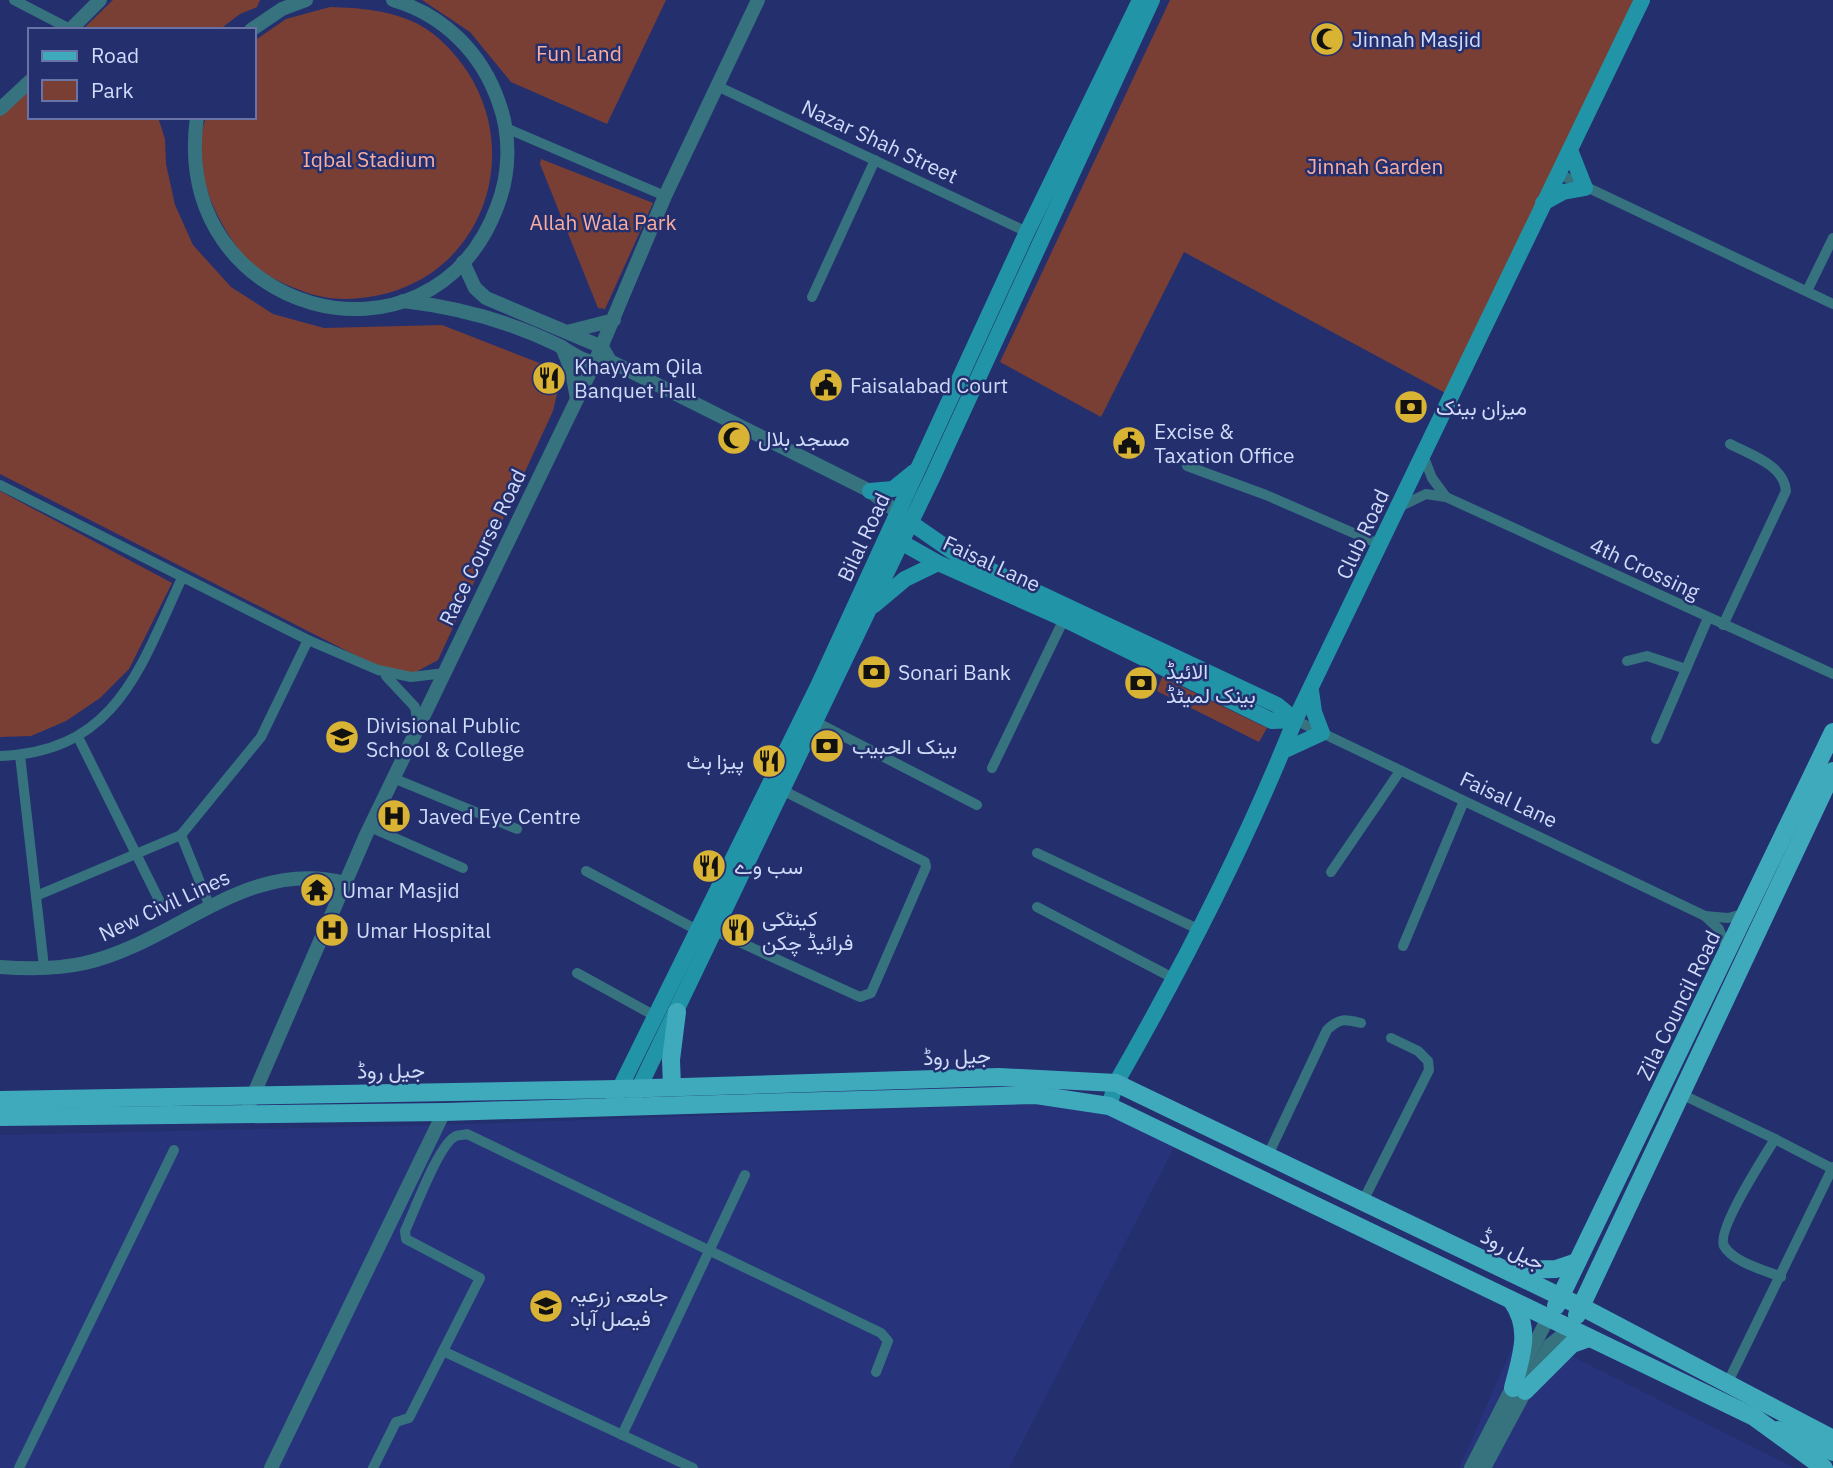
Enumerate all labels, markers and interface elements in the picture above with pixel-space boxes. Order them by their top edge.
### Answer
mosque icon: Jinnah Masjid [1308,20,1346,58]
place label: Jinnah Masjid [1352,25,1481,53]
legend [28,28,256,119]
park label: Fun Land [536,39,622,67]
text: Road [91,41,139,69]
text: Park [91,76,134,104]
street label: Nazar Shah Street [797,92,963,190]
park label: Iqbal Stadium [302,145,436,173]
park label: Jinnah Garden [1307,152,1443,180]
park label: Allah Wala Park [530,208,676,236]
place label: Khayyam Qila Banquet Hall [574,352,703,404]
restaurant icon: Khayyam Qila Banquet Hall [530,359,568,397]
public building icon: Faisalabad Court [807,366,845,404]
place label: Faisalabad Court [850,371,1008,399]
bank icon: میزان بینک [1392,388,1430,426]
place label: میزان بینک [1436,393,1527,421]
place label: Excise & Taxation Office [1154,417,1294,469]
mosque icon: مسجد بلال [715,419,753,457]
place label: مسجد بلال [758,424,850,452]
public building icon: Excise & Taxation Office [1110,424,1148,462]
street label: Race Course Road [432,464,532,630]
street label: Club Road [1329,485,1395,583]
street label: Bilal Road [830,488,896,586]
street label: Faisal Lane [939,528,1045,598]
street label: 4th Crossing [1586,530,1704,606]
bank icon: Sonari Bank [855,653,893,691]
place label: الائیڈ بینک لمیٹڈ [1166,657,1256,709]
place label: Sonari Bank [898,658,1011,686]
bank icon: الائیڈ بینک لمیٹڈ [1122,664,1160,702]
place label: Divisional Public School & College [366,711,525,763]
school or university icon: Divisional Public School & College [323,718,361,756]
bank icon: بينک الحبيب [808,727,846,765]
place label: بينک الحبيب [852,732,957,760]
restaurant icon: پیزا ہٹ [750,742,788,780]
place label: پیزا ہٹ [686,747,744,776]
street label: Faisal Lane [1456,764,1562,834]
hospital icon: Javed Eye Centre [375,797,413,835]
place label: Javed Eye Centre [418,802,581,830]
restaurant icon: سب وے [690,847,728,885]
place label: سب وے [734,852,803,880]
street label: New Civil Lines [94,862,234,948]
temple icon: Umar Masjid [298,871,336,909]
place label: Umar Masjid [342,876,460,904]
place label: کینٹکی فرائیڈ چکن [762,904,853,957]
hospital icon: Umar Hospital [313,911,351,949]
restaurant icon: کینٹکی فرائیڈ چکن [719,911,757,949]
place label: Umar Hospital [356,916,491,944]
street label: Zila Council Road [1630,926,1726,1084]
street label: جیل روڈ [923,1041,991,1071]
street label: جیل روڈ [357,1055,425,1085]
street label: جیل روڈ [1476,1222,1550,1276]
place label: جامعہ زرعیہ فیصل آباد [570,1280,668,1332]
school or university icon: جامعہ زرعیہ فیصل آباد [527,1287,565,1325]

